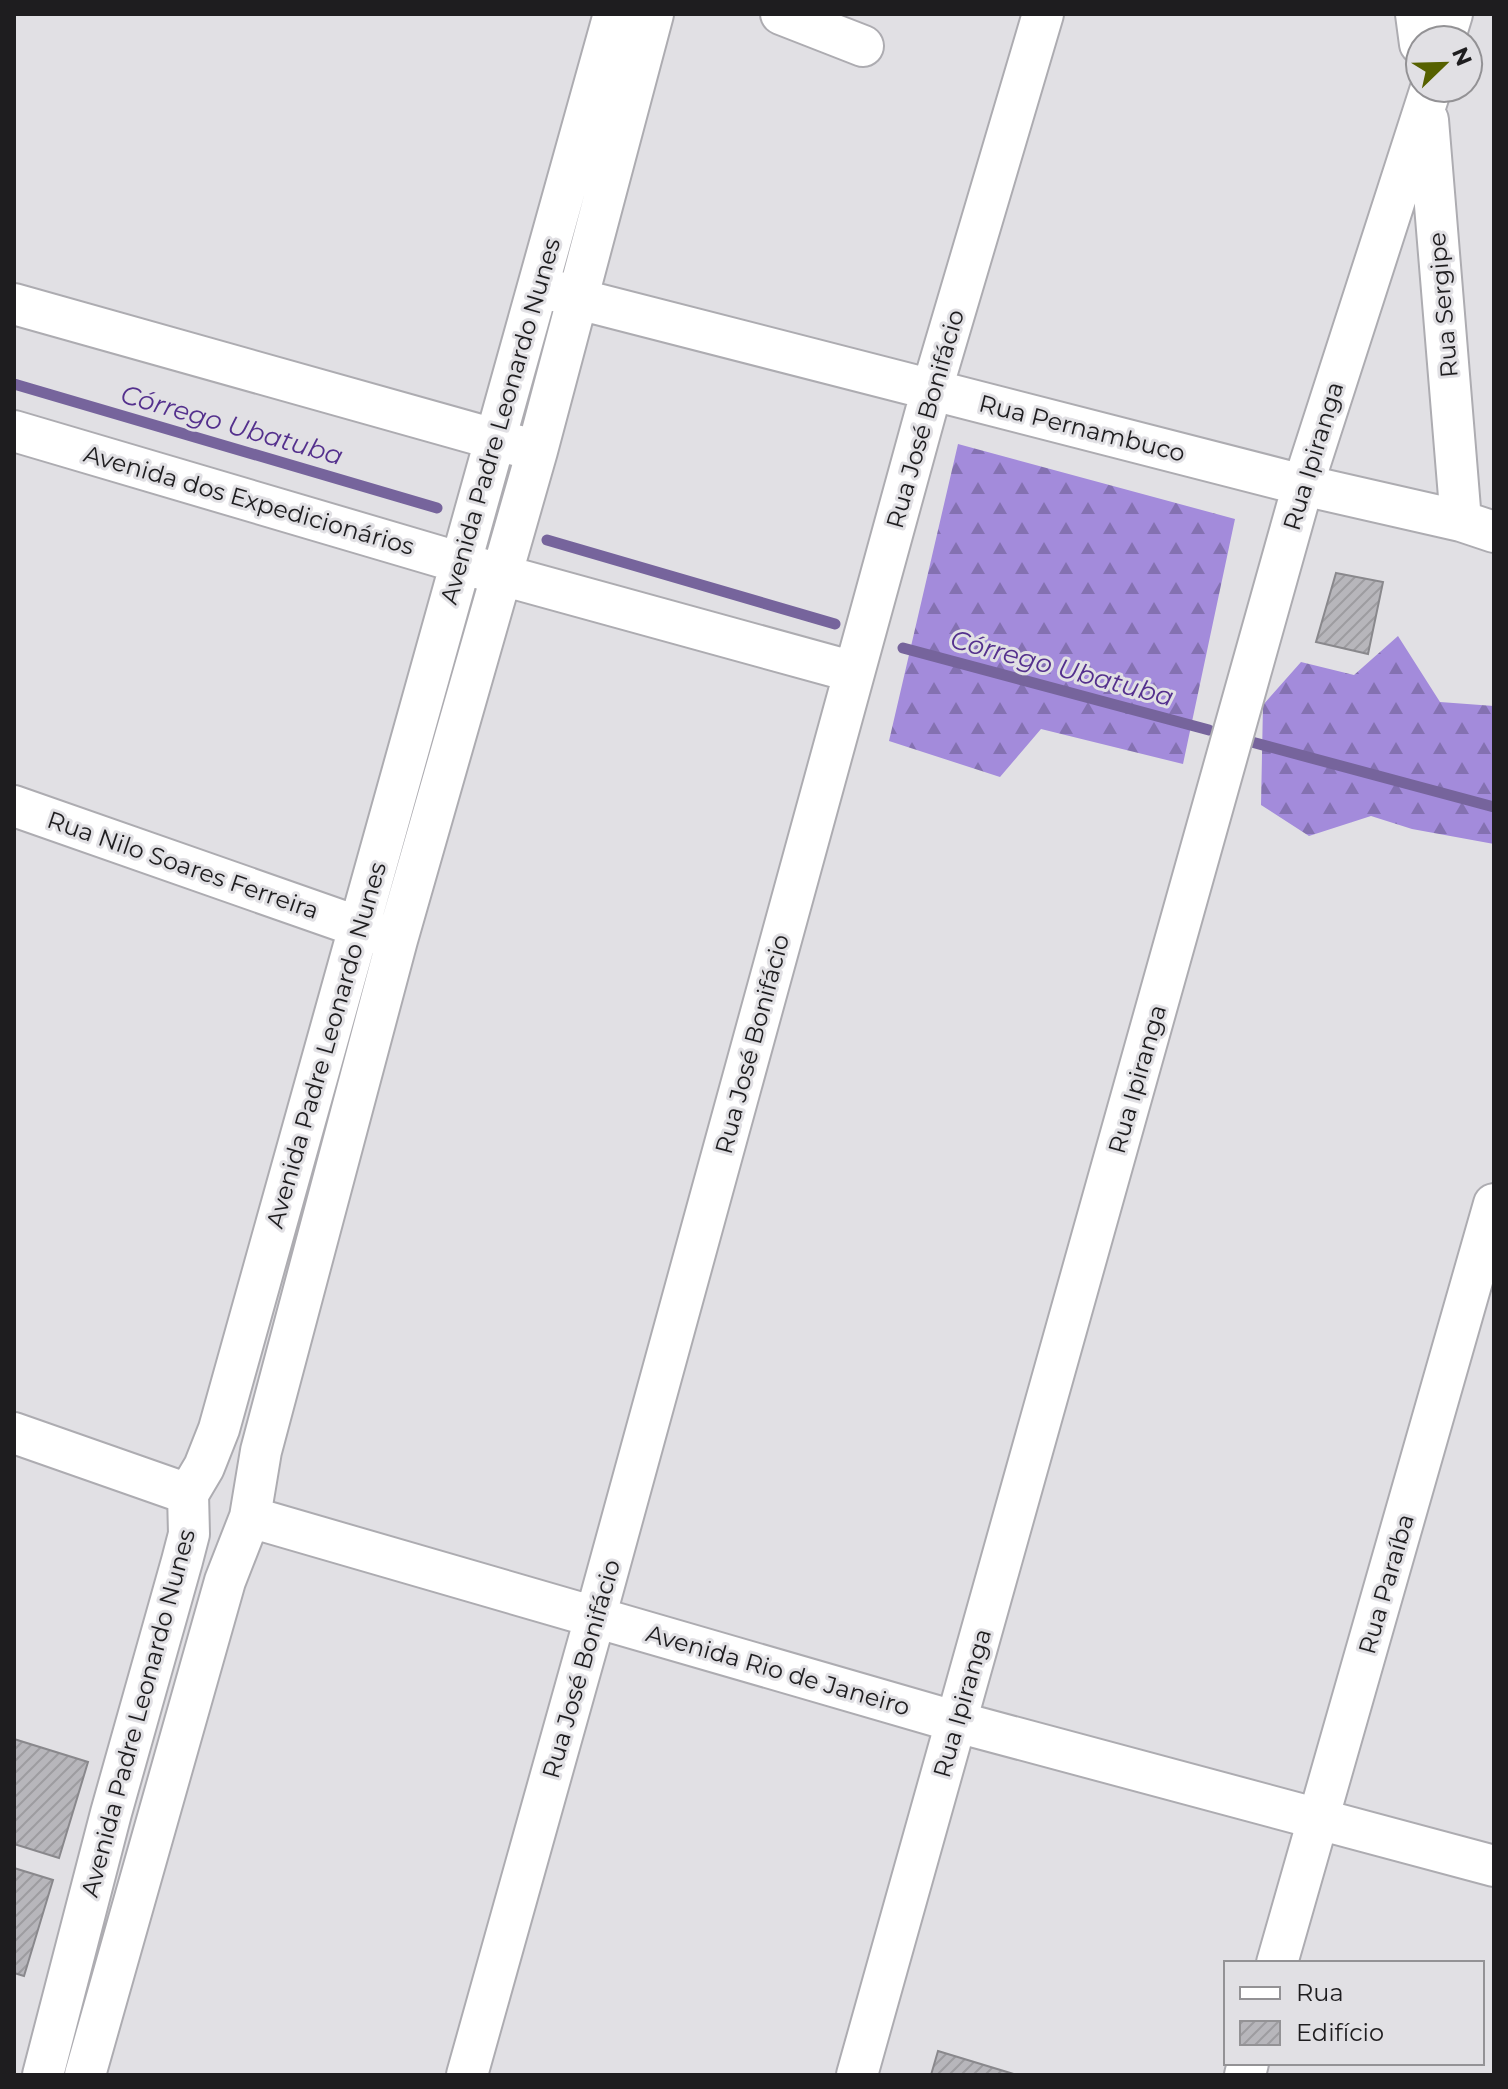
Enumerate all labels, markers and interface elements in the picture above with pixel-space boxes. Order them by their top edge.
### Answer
north arrow [1404,24,1484,104]
text: N [1446,43,1478,70]
street label: Rua Sergipe [1422,231,1464,379]
street label: Avenida Padre Leonardo Nunes [434,235,566,607]
street label: Rua José Bonifácio [880,306,970,532]
water label: Córrego Ubatuba [117,378,347,472]
street label: Rua Ipiranga [1277,378,1349,534]
street label: Rua Pernambuco [976,388,1188,468]
street label: Avenida dos Expedicionários [80,439,418,561]
water label: Córrego Ubatuba [947,623,1177,713]
street label: Rua Nilo Soares Ferreira [43,805,323,925]
street label: Avenida Padre Leonardo Nunes [260,859,392,1231]
street label: Rua José Bonifácio [709,931,795,1157]
street label: Rua Ipiranga [1102,1001,1172,1157]
street label: Rua Paraíba [1352,1511,1420,1657]
street label: Avenida Padre Leonardo Nunes [75,1526,201,1900]
street label: Rua José Bonifácio [536,1556,626,1782]
street label: Avenida Rio de Janeiro [643,1618,913,1722]
street label: Rua Ipiranga [927,1625,997,1781]
legend [1224,1961,1484,2065]
text: Rua [1296,1978,1344,2007]
text: Edifício [1296,2018,1384,2047]

